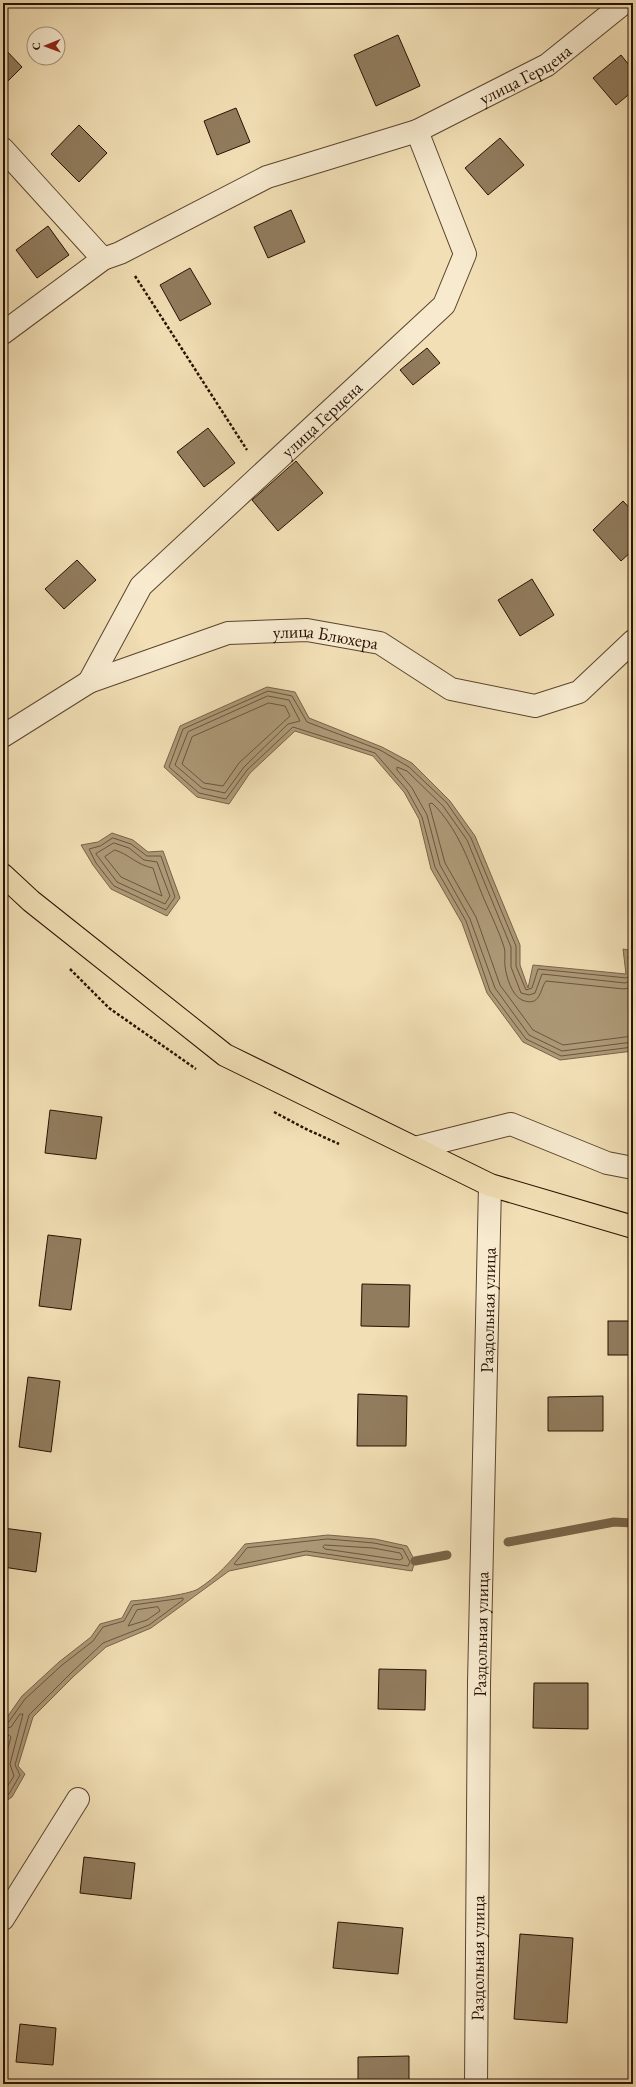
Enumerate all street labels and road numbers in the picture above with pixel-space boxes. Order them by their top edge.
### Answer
street label: улица Герцена [475,38,576,109]
street label: улица Герцена [276,375,367,462]
street label: улица Блюхера [272,618,381,654]
street label: Раздольная улица [474,1246,500,1373]
street label: Раздольная улица [467,1570,493,1697]
street label: Раздольная улица [465,1894,489,2021]

